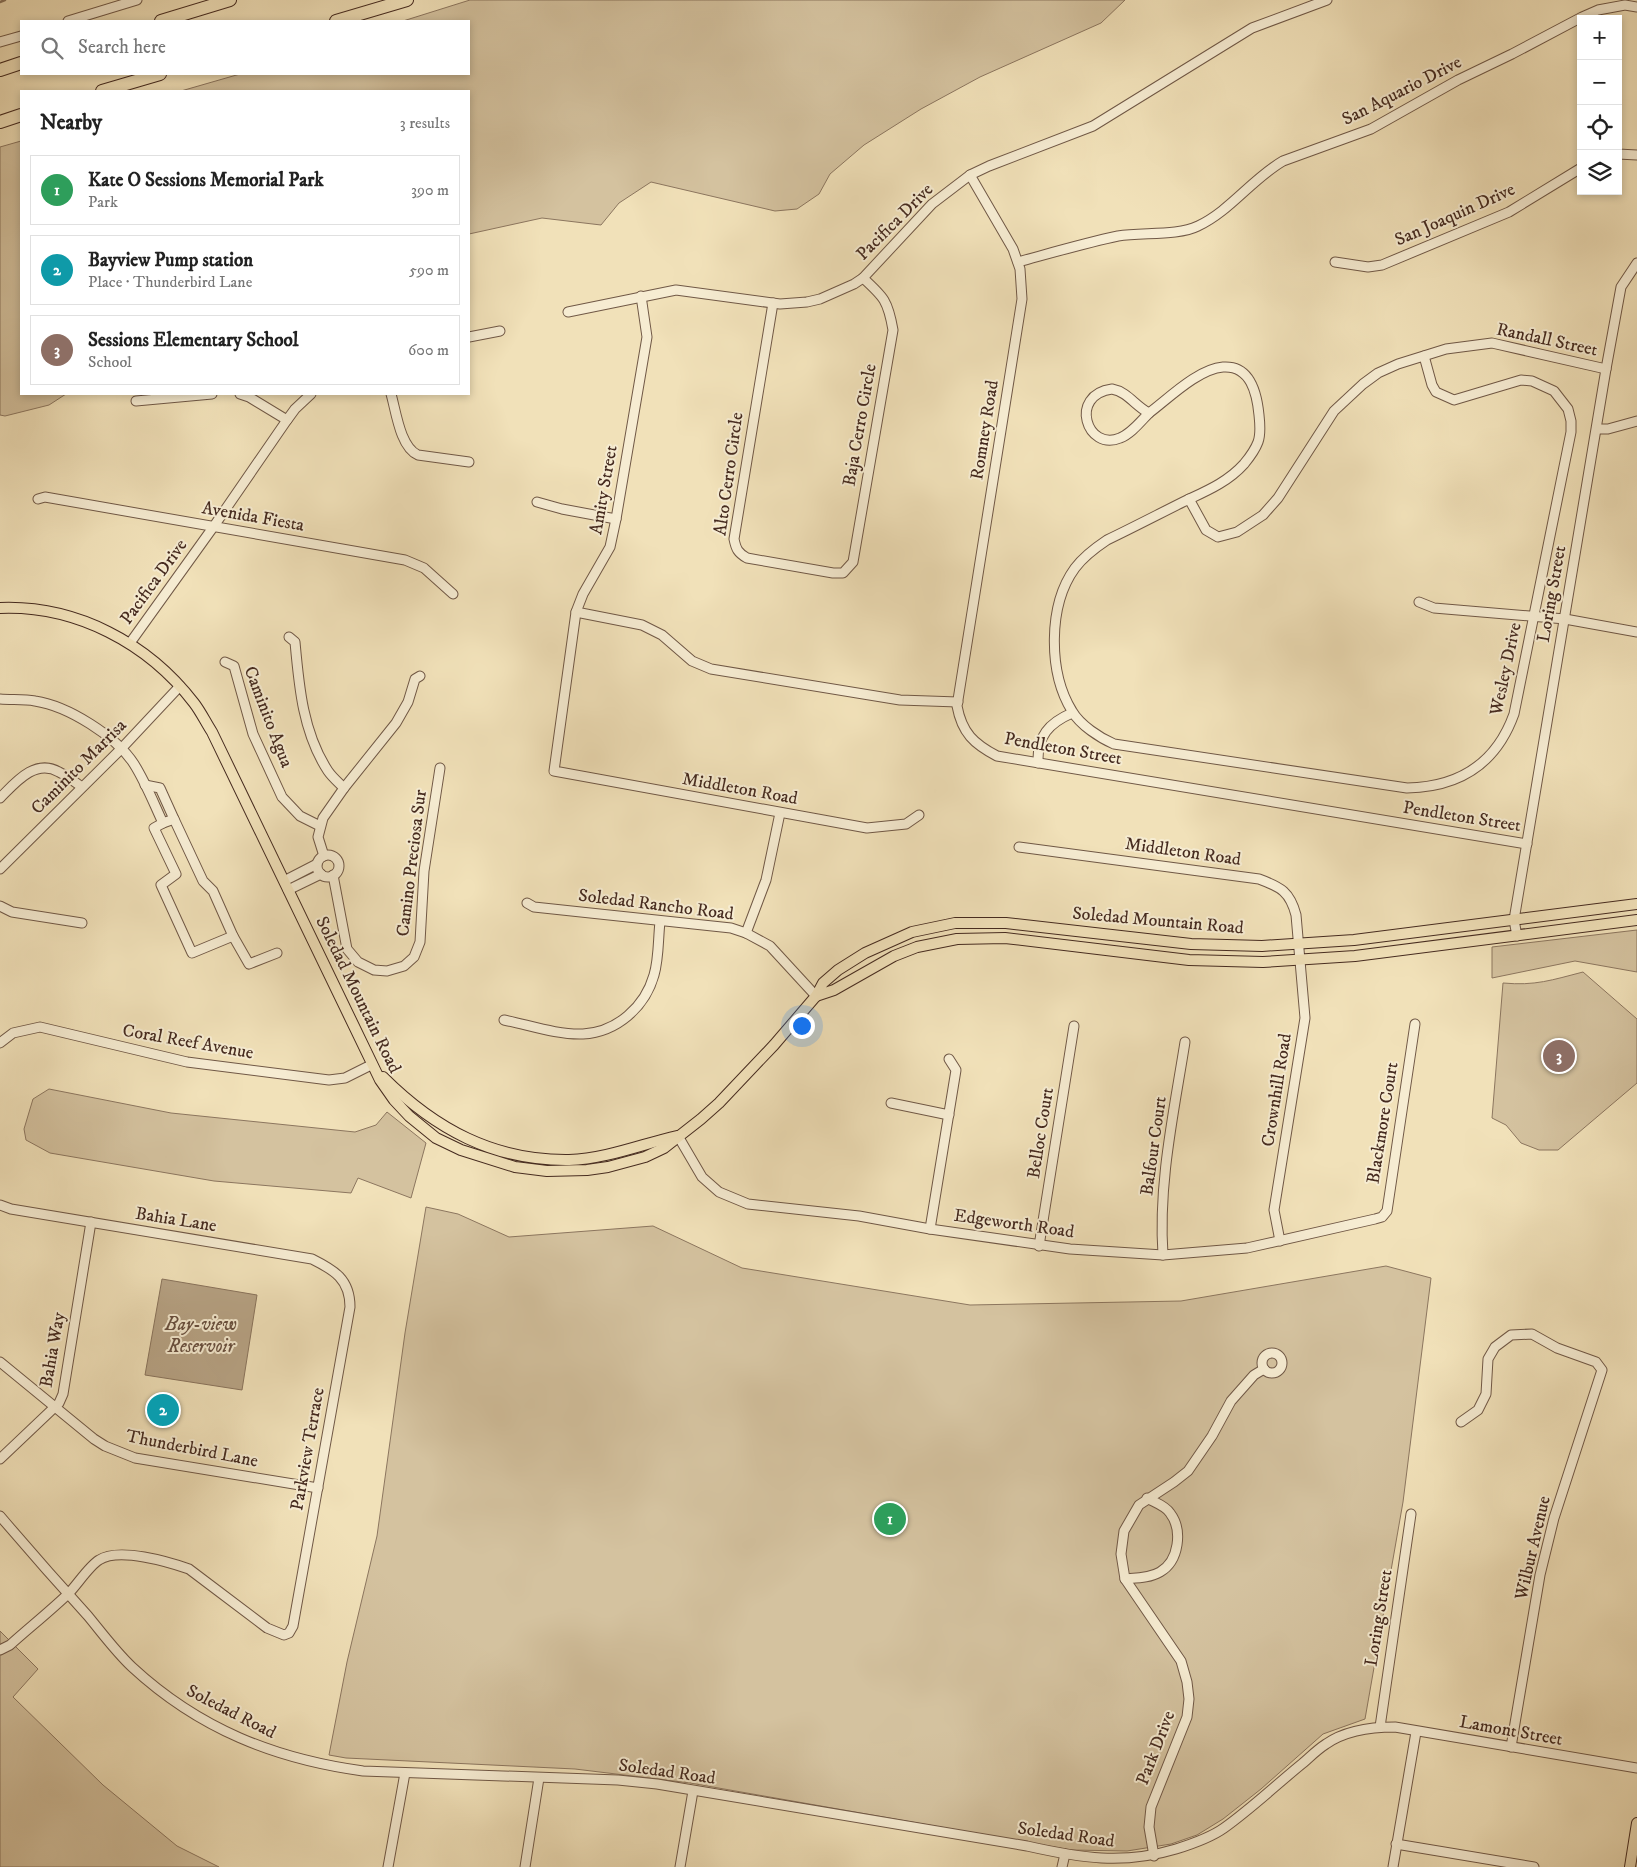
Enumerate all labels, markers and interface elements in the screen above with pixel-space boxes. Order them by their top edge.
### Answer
map controls [1577,15,1622,195]
button: + [1577,15,1622,60]
search box [20,20,470,75]
icon: search [38,34,66,62]
text: Search here [78,36,166,59]
street label: San Aquario Drive [1339,51,1465,131]
button: − [1577,60,1622,105]
button: locate [1577,105,1622,150]
text: Nearby [40,110,102,136]
text: 3 results [400,113,450,133]
button: layers [1577,150,1622,195]
text: Kate O Sessions Memorial Park [88,169,324,192]
street label: Pacifica Drive [852,179,938,265]
street label: San Joaquin Drive [1392,179,1518,251]
text: 1 [54,180,60,200]
text: 390 m [411,180,449,200]
text: Park [88,192,118,212]
text: Bayview Pump station [88,249,253,272]
text: 2 [53,260,61,280]
text: 590 m [409,260,449,280]
text: Place · Thunderbird Lane [88,272,252,292]
street label: Randall Street [1494,319,1600,361]
text: Sessions Elementary School [88,329,298,352]
text: 3 [54,340,60,360]
text: 600 m [408,340,449,360]
text: School [88,352,132,372]
street label: Baja Cerro Circle [838,362,882,488]
street label: Romney Road [966,379,1004,481]
street label: Alto Cerro Circle [709,411,749,537]
street label: Amity Street [585,443,623,536]
street label: Avenida Fiesta [200,497,306,537]
street label: Pacifica Drive [116,535,192,629]
street label: Loring Street [1533,544,1571,644]
street label: Wesley Drive [1485,621,1527,718]
street label: Caminito Agua [239,663,298,771]
street label: Caminito Marrisa [27,714,132,819]
street label: Pendleton Street [1002,728,1124,770]
street label: Middleton Road [681,768,799,810]
street label: Camino Preciosa Sur [392,788,432,938]
street label: Pendleton Street [1401,797,1523,837]
street label: Middleton Road [1124,833,1242,871]
street label: Soledad Rancho Road [577,885,735,925]
street label: Soledad Mountain Road [1071,903,1245,939]
street label: Soledad Mountain Road [310,913,406,1077]
your location [789,1013,815,1039]
street label: Coral Reef Avenue [121,1020,255,1064]
street label: Crownhill Road [1257,1032,1297,1148]
pin: 3 [1543,1037,1575,1075]
street label: Blackmore Court [1363,1060,1404,1186]
street label: Belloc Court [1023,1086,1059,1180]
street label: Balfour Court [1136,1095,1172,1197]
street label: Bahia Lane [134,1203,218,1237]
street label: Edgeworth Road [952,1205,1076,1243]
street label: Bahia Way [36,1310,71,1389]
water label: Bay-view Reservoir [164,1313,237,1358]
street label: Parkview Terrace [286,1386,330,1512]
pin: 2 [147,1391,179,1429]
street label: Thunderbird Lane [124,1425,260,1473]
street label: Wilbur Avenue [1510,1494,1556,1603]
pin: 1 [874,1500,906,1538]
street label: Loring Street [1361,1568,1398,1668]
street label: Soledad Road [182,1680,280,1744]
street label: Park Drive [1132,1708,1180,1788]
street label: Lamont Street [1458,1711,1565,1751]
street label: Soledad Road [617,1754,717,1790]
street label: Soledad Road [1016,1817,1116,1853]

